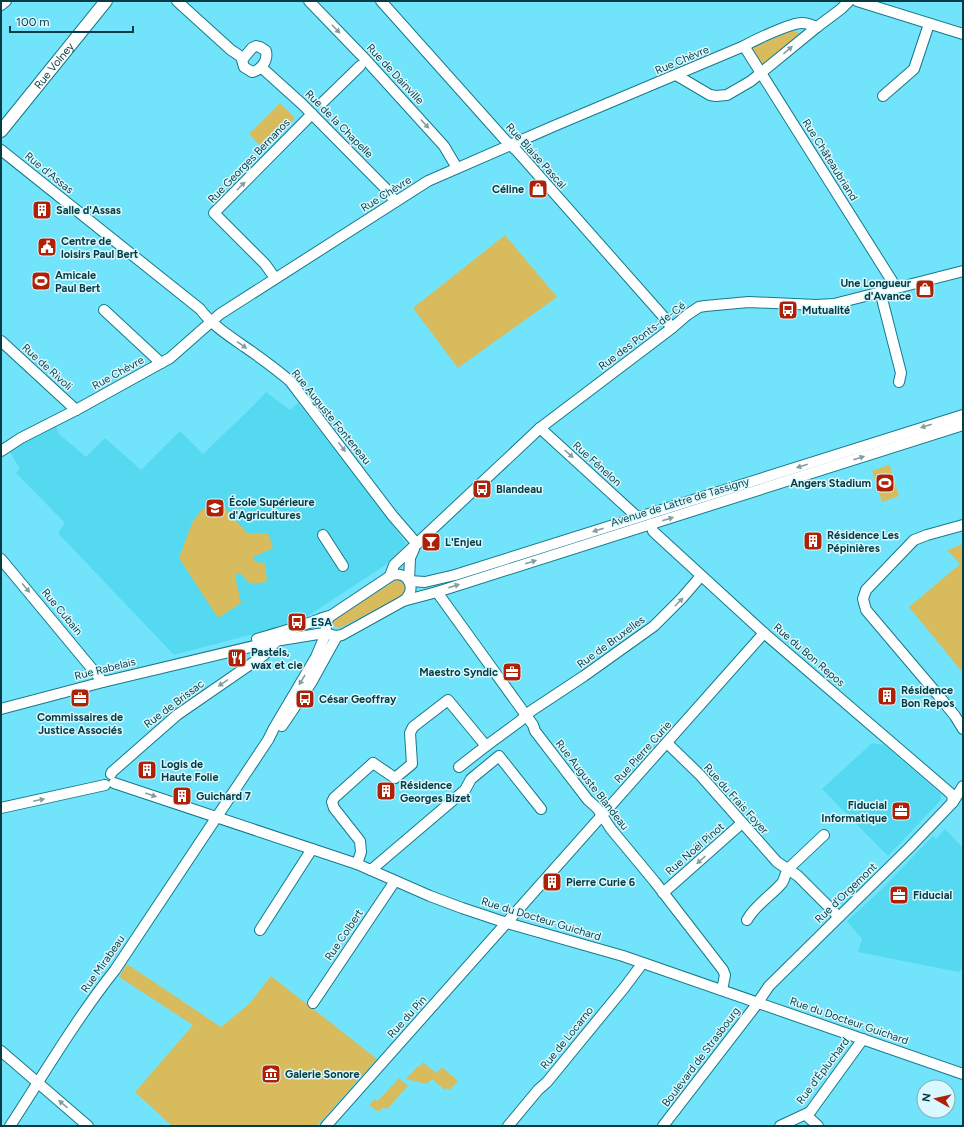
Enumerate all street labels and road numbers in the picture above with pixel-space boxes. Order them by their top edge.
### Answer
street label: Rue Volney [31,40,76,91]
street label: Rue de Dainville [364,41,426,107]
street label: Rue Chèvre [653,43,711,77]
street label: Rue de la Chapelle [302,87,376,161]
street label: Rue Georges Bernanos [205,116,293,206]
street label: Rue Châteaubriand [800,117,860,203]
street label: Rue Blaise Pascal [503,120,569,192]
street label: Rue d'Assas [22,149,76,197]
street label: Rue Chèvre [358,173,414,215]
street label: Rue des Ponts-de-Cé [596,299,688,373]
street label: Rue de Rivoli [19,341,75,393]
street label: Rue Chèvre [90,353,146,393]
street label: Rue Auguste Fonteneau [289,367,373,467]
street label: Rue Fénelon [570,439,624,489]
street label: Avenue de Lattre de Tassigny [609,475,751,529]
street label: Rue Cubain [39,586,85,638]
street label: Rue de Bruxelles [575,613,647,671]
street label: Rue du Bon Repos [771,621,847,689]
street label: Rue Rabelais [73,655,137,683]
street label: Rue de Brissac [141,677,207,731]
street label: Rue Pierre Curie [612,718,674,786]
street label: Rue Auguste Blandeau [553,737,631,833]
street label: Rue du Frais Foyer [701,761,771,837]
street label: Rue Noël Pinot [663,820,727,878]
street label: Rue d'Orgemont [812,860,880,926]
street label: Rue du Docteur Guichard [480,895,602,943]
street label: Rue Colbert [322,907,366,963]
street label: Rue Mirabeau [78,933,128,995]
street label: Rue du Pin [385,993,429,1041]
street label: Rue du Docteur Guichard [788,995,910,1047]
street label: Rue de Locarno [538,1004,596,1072]
street label: Boulevard de Strasbourg [659,1005,743,1109]
street label: Rue d'Épluchard [794,1035,852,1107]

